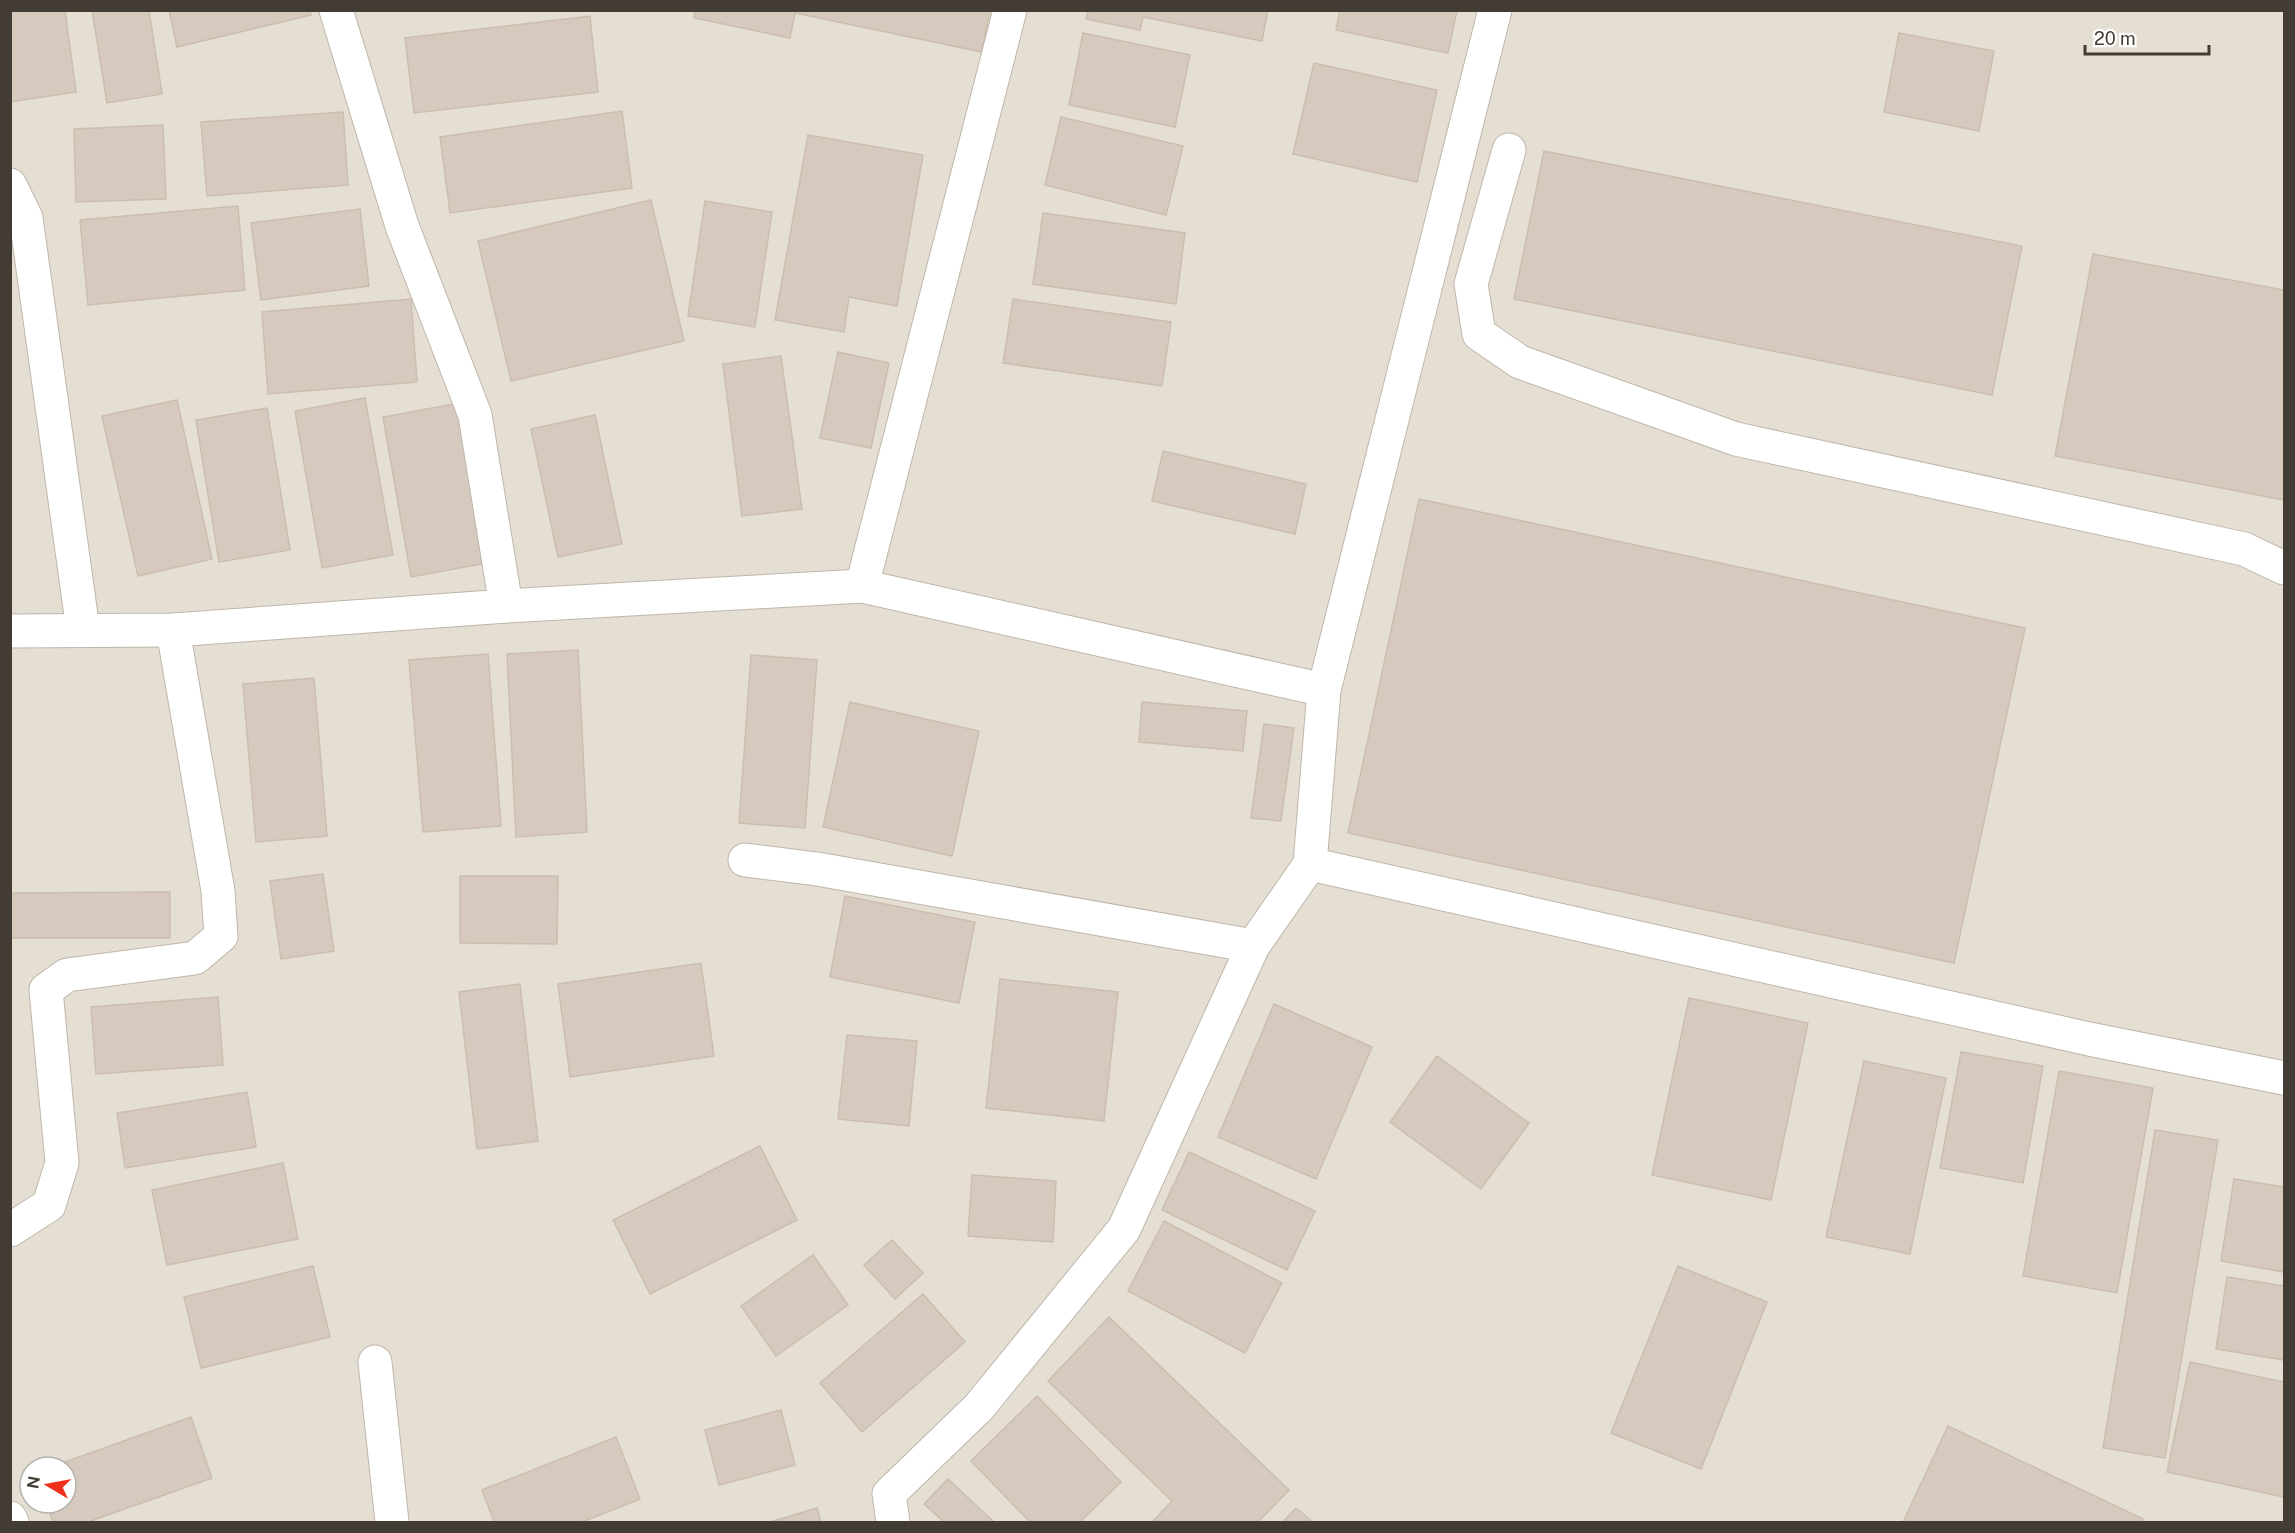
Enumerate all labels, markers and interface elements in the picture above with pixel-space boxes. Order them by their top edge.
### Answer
scale bar [2085,18,2210,56]
text: 20 m [2094,28,2136,49]
north arrow [18,1455,78,1515]
text: N [23,1475,44,1490]

